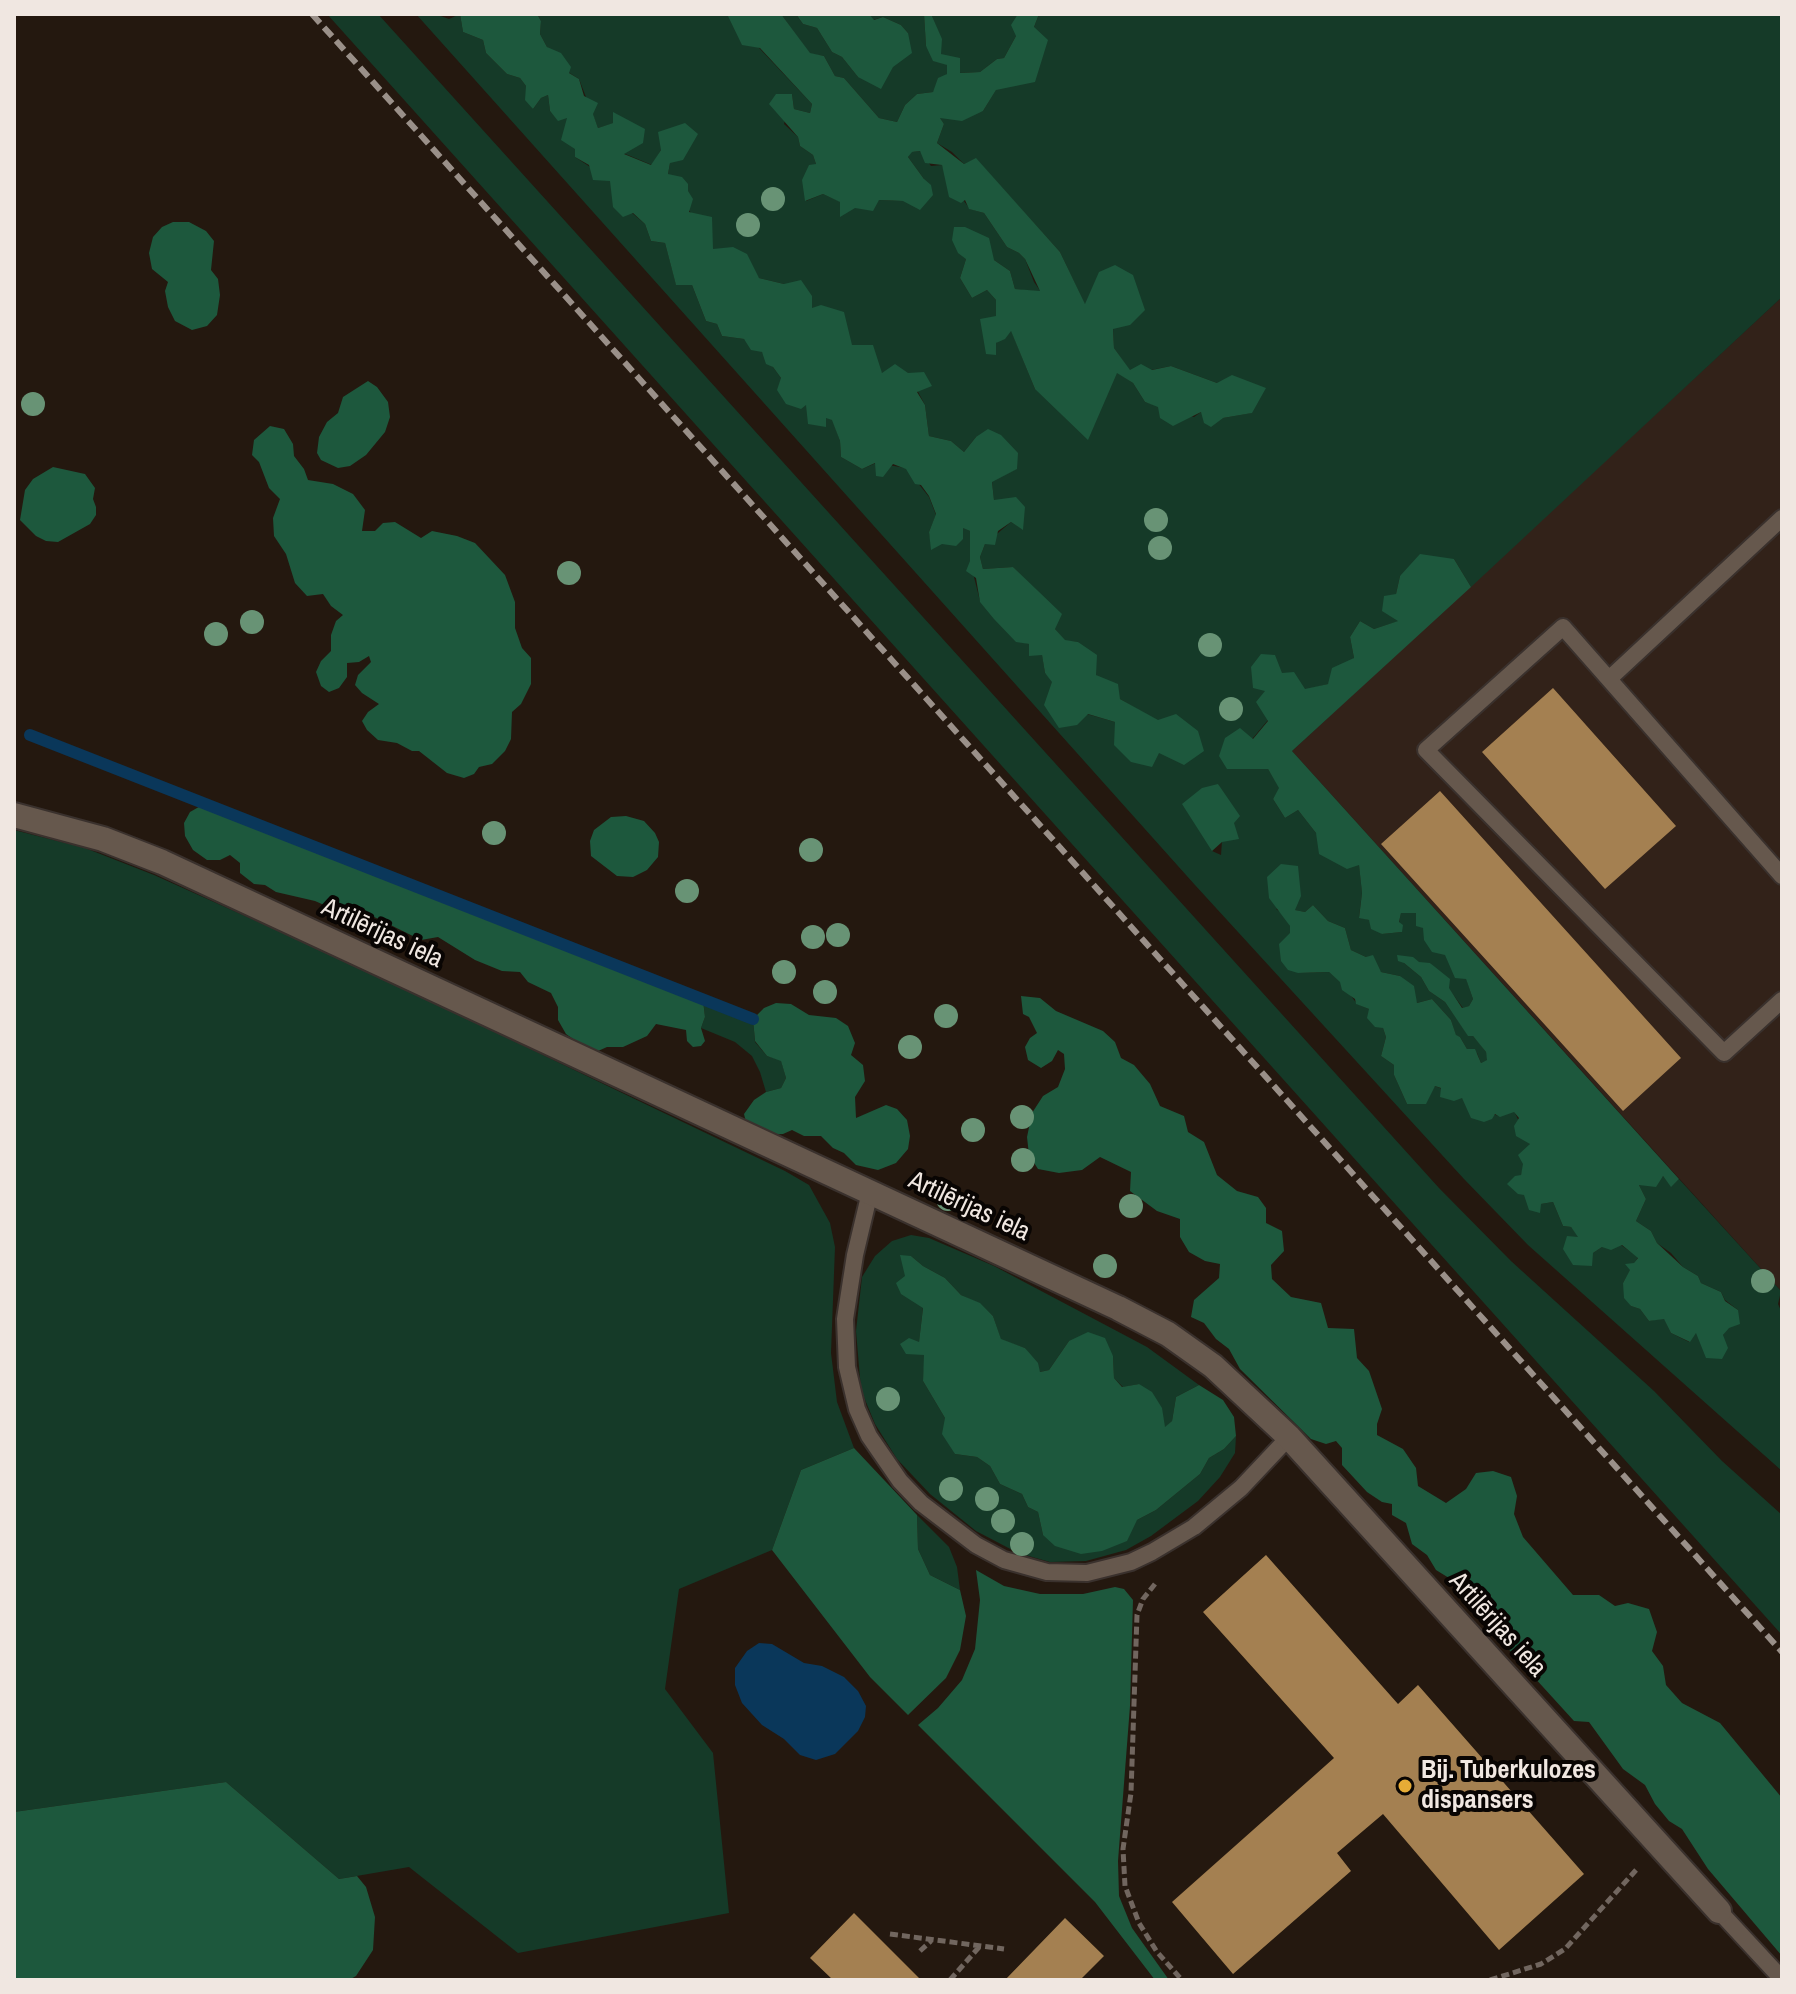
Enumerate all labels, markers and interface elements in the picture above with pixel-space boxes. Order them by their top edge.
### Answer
street label: Artilērijas iela [316,892,448,976]
street label: Artilērijas iela [903,1165,1035,1249]
street label: Artilērijas iela [1442,1566,1552,1684]
place label: Bij. Tuberkulozes dispansers [1421,1755,1596,1816]
marker: Bij. Tuberkulozes dispansers [1396,1777,1414,1795]

